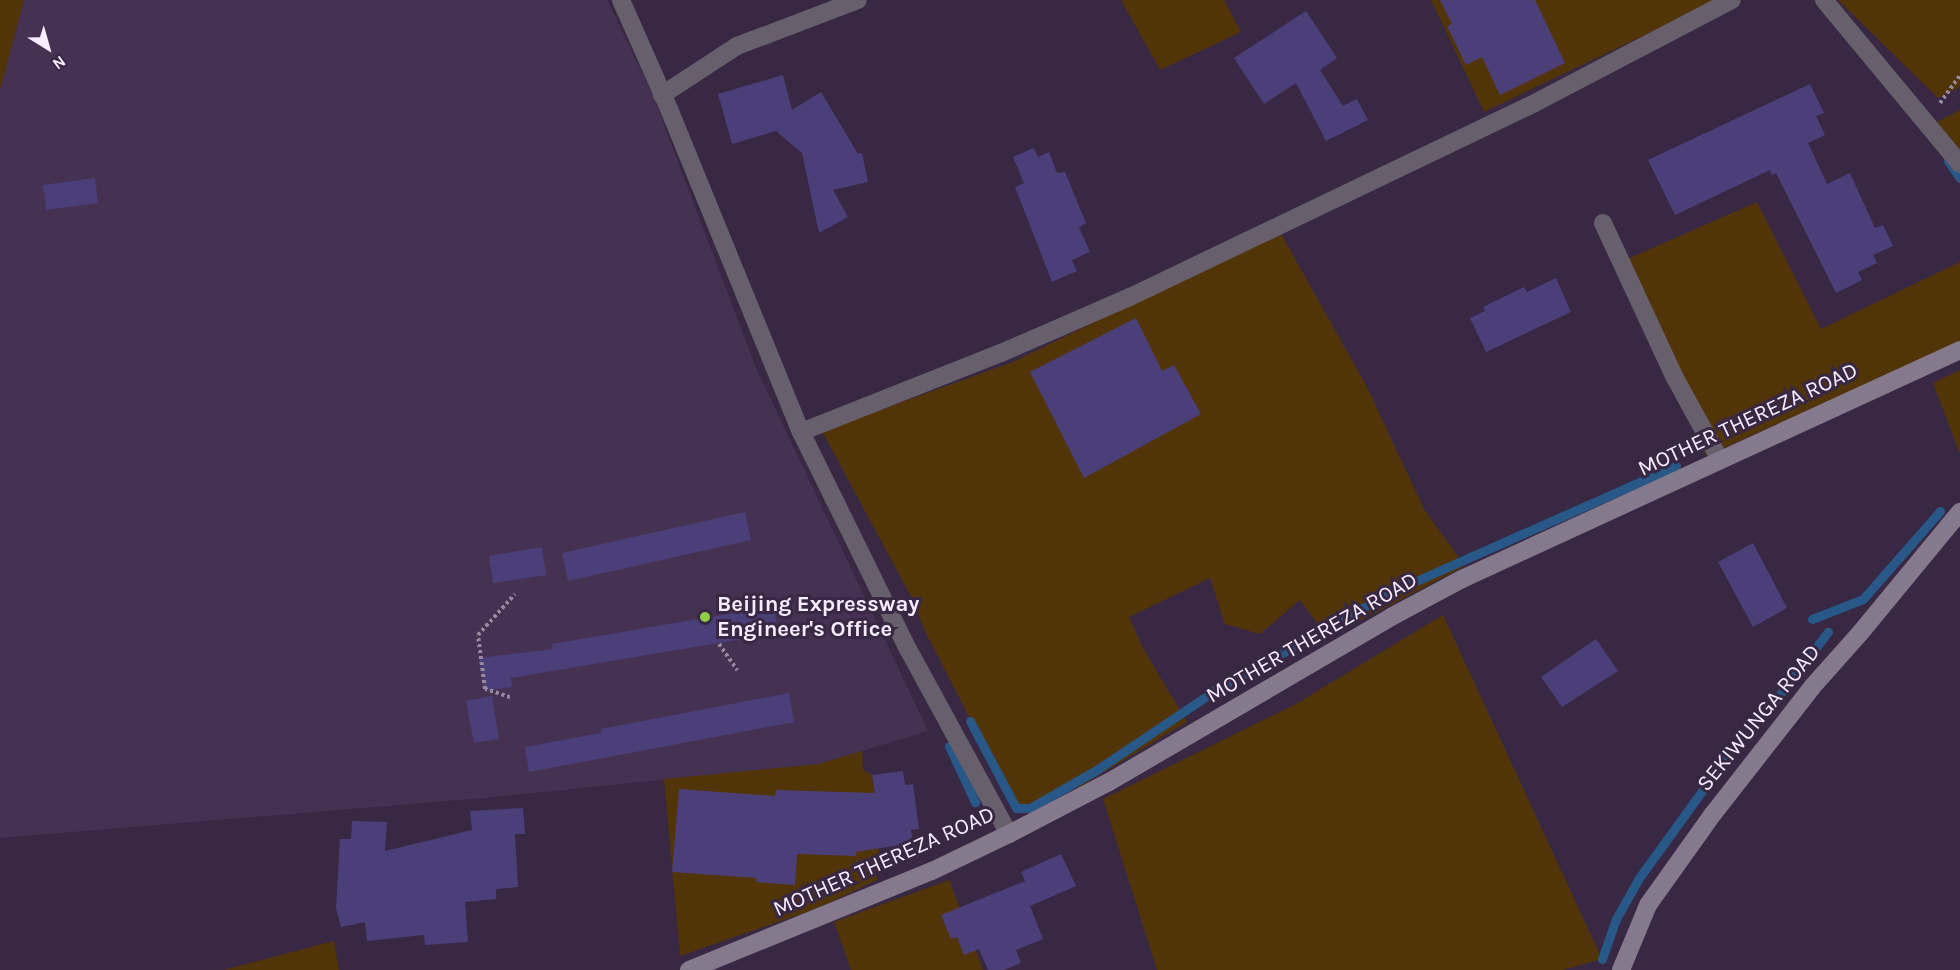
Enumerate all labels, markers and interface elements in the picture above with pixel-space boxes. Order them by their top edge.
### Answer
north arrow [18,18,78,78]
text: N [49,52,69,74]
street label: MOTHER THEREZA ROAD [1634,357,1862,483]
street label: MOTHER THEREZA ROAD [1202,567,1422,709]
place label: Beijing Expressway Engineer's Office [717,591,919,642]
marker: Beijing Expressway Engineer's Office [698,610,712,624]
street label: SEKIWUNGA ROAD [1692,639,1826,797]
street label: MOTHER THEREZA ROAD [769,801,999,923]

